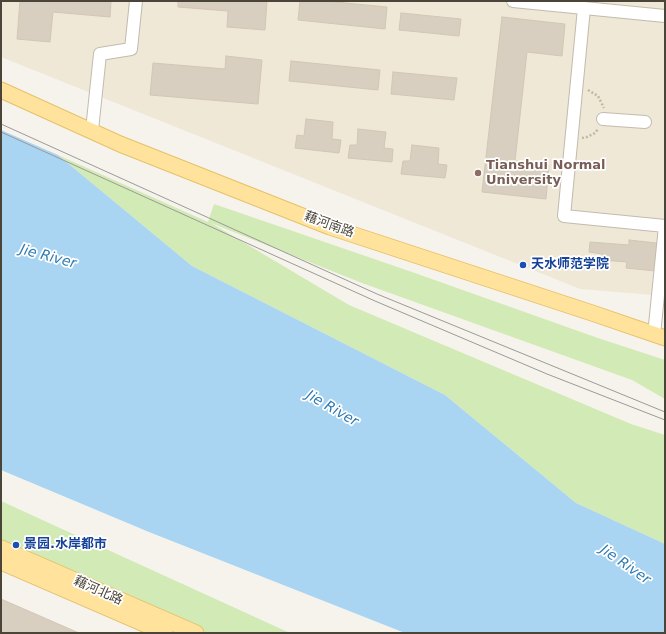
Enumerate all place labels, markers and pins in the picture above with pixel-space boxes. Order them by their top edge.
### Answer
place label: Tianshui Normal University [486,158,606,189]
marker: Tianshui Normal University [473,168,483,178]
place label: 天水师范学院 [531,257,609,273]
marker: 天水师范学院 [518,260,528,270]
place label: 景园.水岸都市 [24,537,107,553]
marker: 景园.水岸都市 [11,540,21,550]

